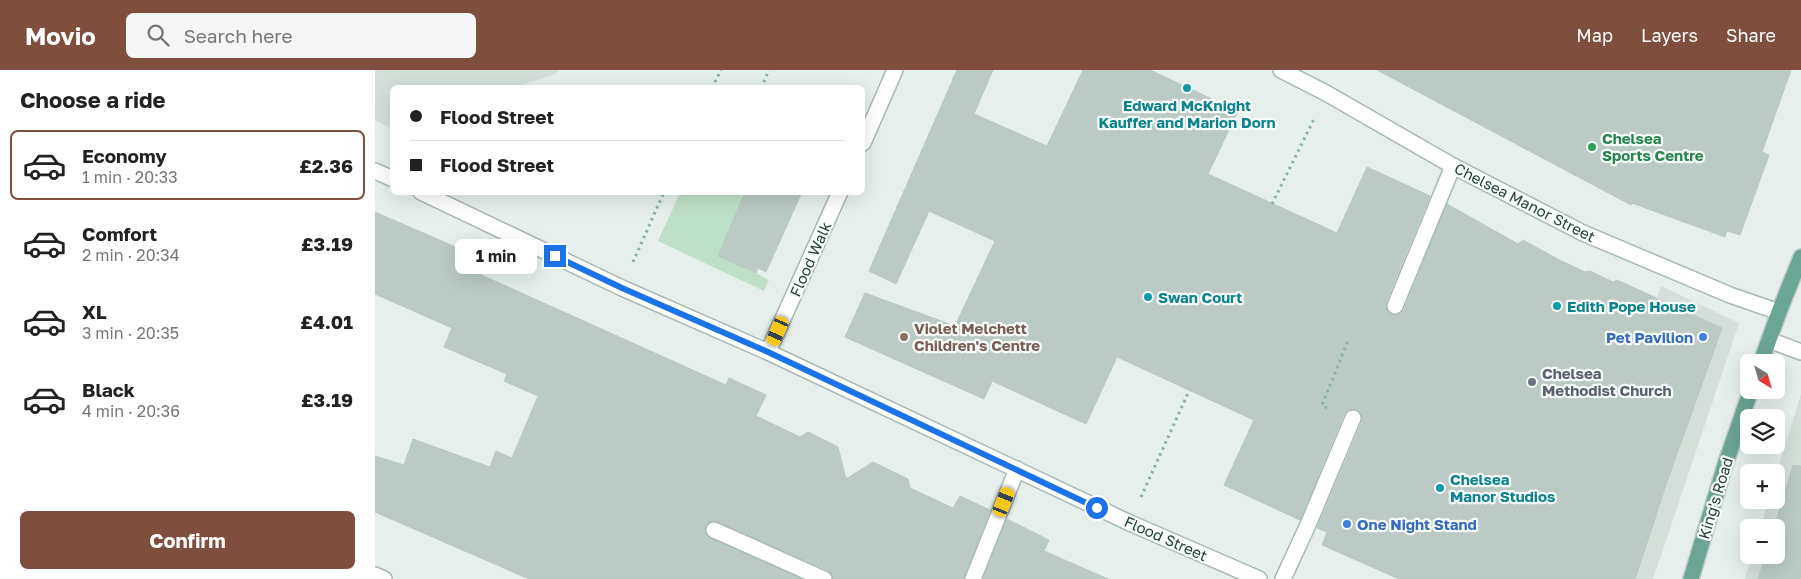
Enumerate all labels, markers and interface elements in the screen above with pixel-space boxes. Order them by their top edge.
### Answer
search box [126,13,476,58]
text: Movio [25,21,96,50]
icon: search [144,21,172,49]
text: Search here [184,24,293,47]
text: Map [1576,24,1613,46]
text: Layers [1641,24,1698,46]
text: Share [1726,24,1776,46]
marker: Edward McKnight Kauffer and Marion Dorn [1181,82,1193,94]
text: Choose a ride [20,86,166,113]
place label: Edward McKnight Kauffer and Marion Dorn [1098,96,1276,131]
text: Flood Street [440,105,554,128]
place label: Chelsea Sports Centre [1602,129,1704,164]
marker: Chelsea Sports Centre [1586,141,1598,153]
icon: car [22,143,67,188]
text: Economy [82,144,167,167]
text: Flood Street [440,153,554,176]
text: £2.36 [299,154,353,177]
street label: Chelsea Manor Street [1452,159,1598,245]
text: 1 min · 20:33 [82,167,178,187]
street label: Flood Walk [785,218,835,299]
icon: car [22,221,67,266]
text: Comfort [82,222,157,245]
text: £3.19 [301,232,353,255]
callout: 1 min [455,238,537,274]
text: 2 min · 20:34 [82,245,180,265]
route end [544,245,566,267]
text: 1 min [476,246,516,266]
place label: Swan Court [1158,288,1242,306]
marker: Swan Court [1142,291,1154,303]
place label: Edith Pope House [1567,297,1696,315]
icon: car [22,299,67,344]
text: XL [82,300,107,323]
marker: Edith Pope House [1551,300,1563,312]
text: £4.01 [300,310,353,333]
car [765,314,790,348]
place label: Violet Melchett Children's Centre [914,319,1040,354]
text: 3 min · 20:35 [82,323,179,343]
place label: Pet Pavilion [1606,328,1693,346]
marker: Violet Melchett Children's Centre [898,331,910,343]
marker: Pet Pavilion [1697,331,1709,343]
north arrow [1740,354,1785,399]
map controls [1740,354,1785,564]
place label: Chelsea Methodist Church [1542,364,1672,399]
marker: Chelsea Methodist Church [1526,376,1538,388]
icon: car [22,377,67,422]
text: Black [82,378,135,401]
text: £3.19 [301,388,353,411]
text: 4 min · 20:36 [82,401,180,421]
button: layers [1740,409,1785,454]
street label: King's Road [1694,455,1736,541]
button: + [1740,464,1785,509]
place label: Chelsea Manor Studios [1450,470,1555,505]
marker: Chelsea Manor Studios [1434,482,1446,494]
car [991,485,1016,519]
route start [1086,497,1108,519]
button: Confirm [20,511,355,569]
street label: Flood Street [1122,512,1210,564]
place label: One Night Stand [1357,515,1477,533]
marker: One Night Stand [1341,518,1353,530]
button: − [1740,519,1785,564]

